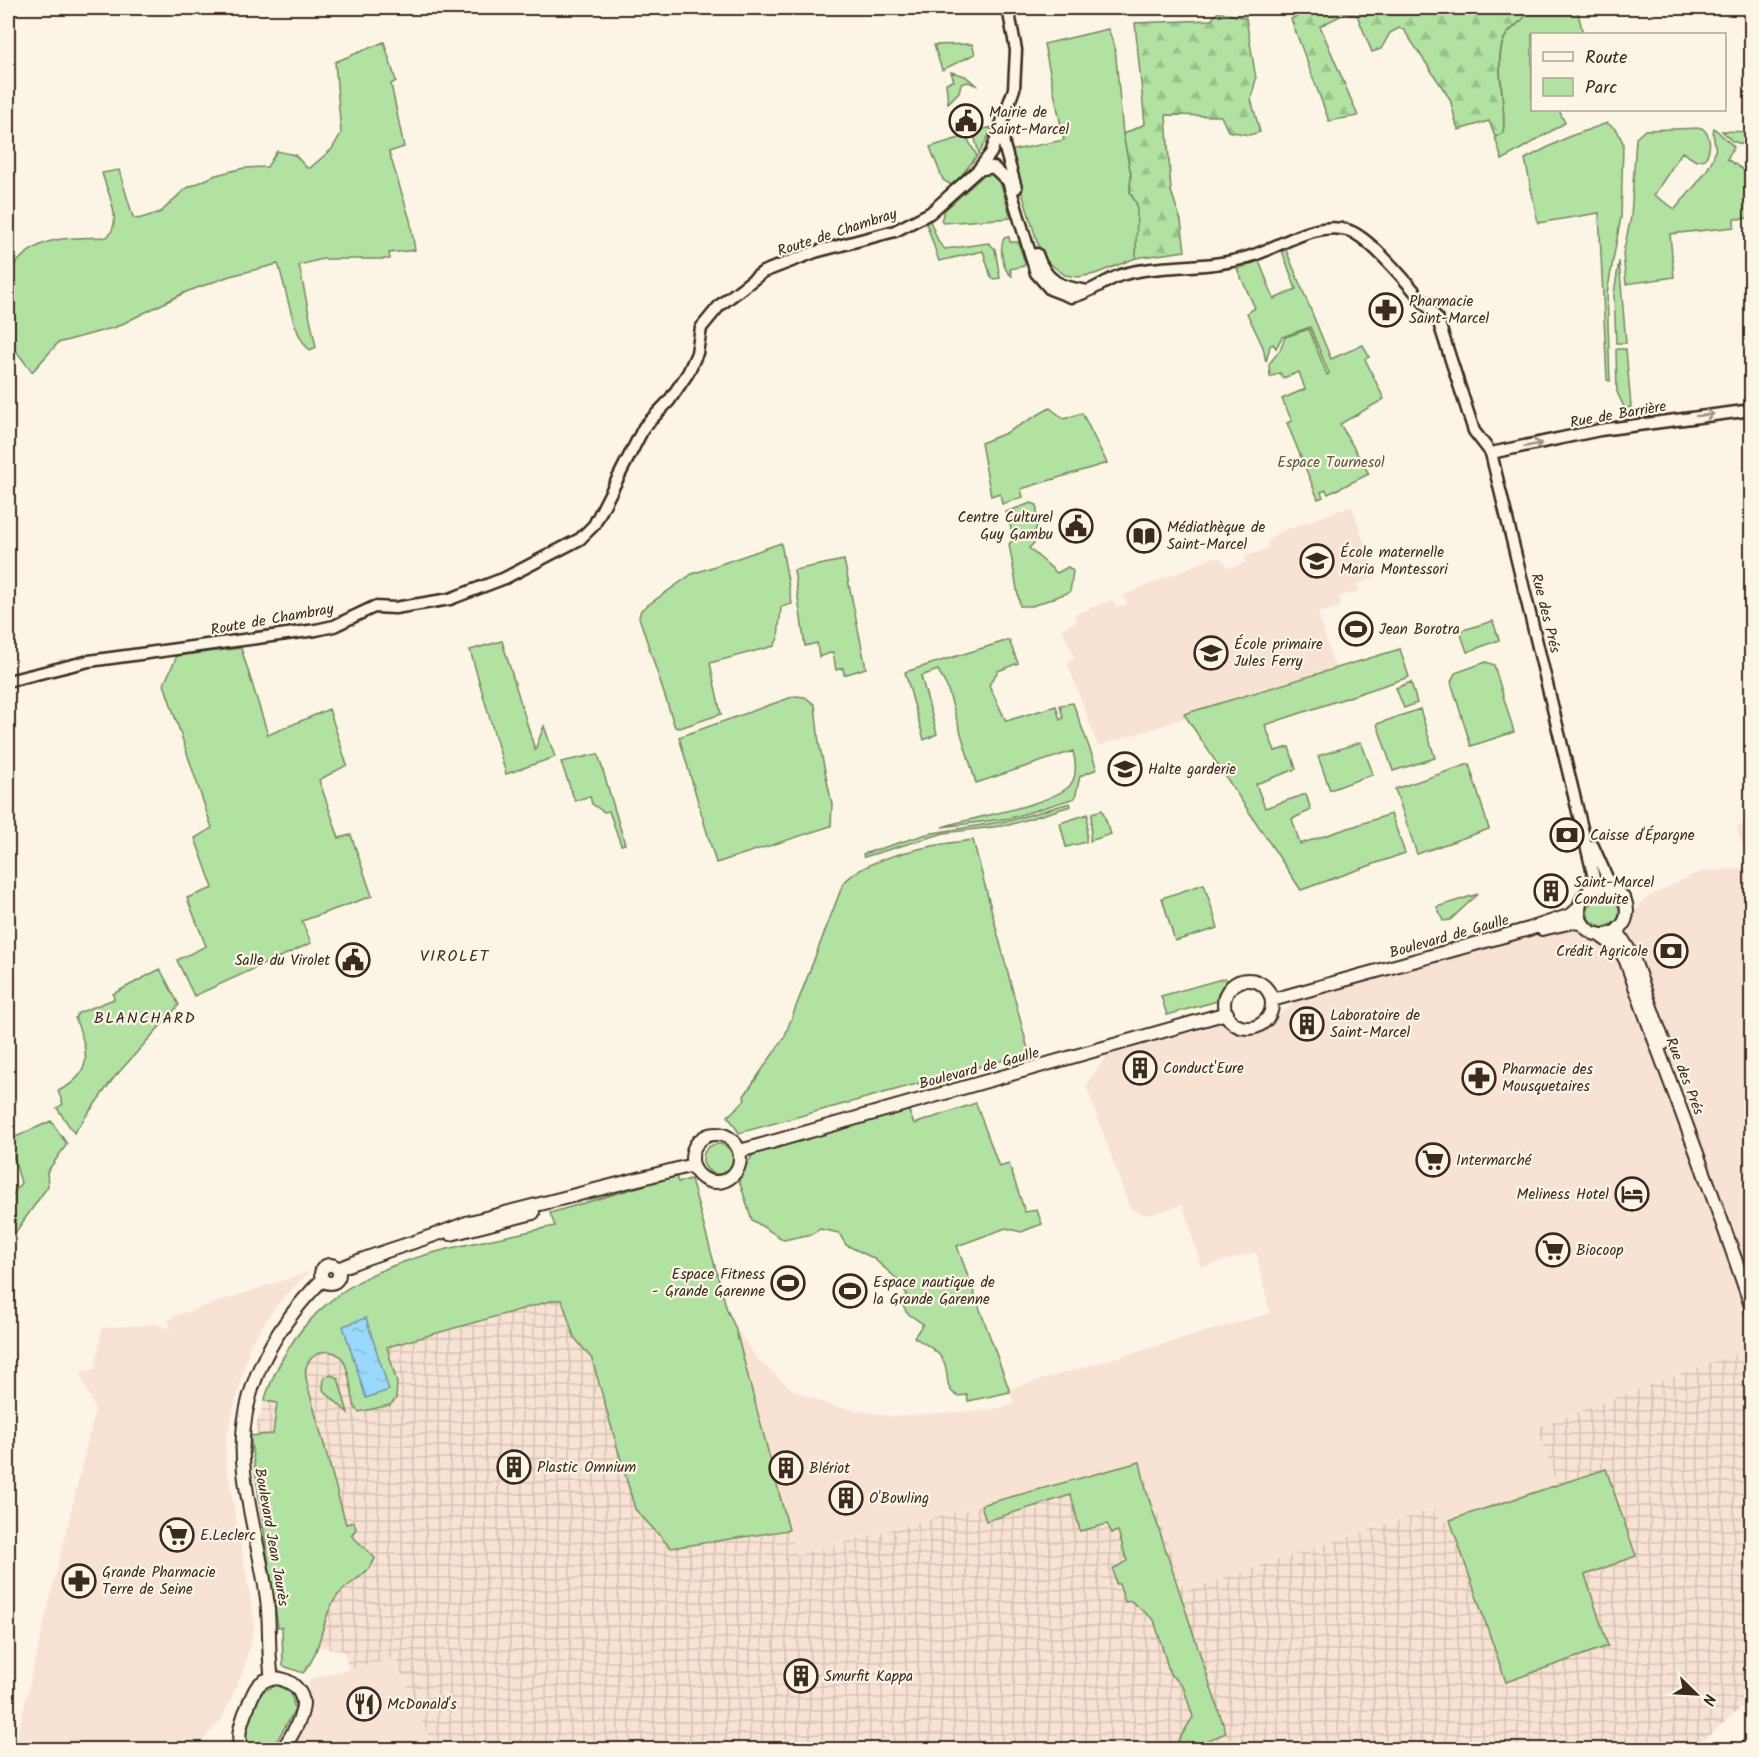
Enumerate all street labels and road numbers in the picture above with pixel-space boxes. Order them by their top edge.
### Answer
street label: Route de Chambray [774,202,901,264]
street label: Rue de Barrière [1568,395,1668,435]
street label: Rue des Prés [1524,571,1567,656]
street label: Route de Chambray [209,597,337,643]
street label: Boulevard de Gaulle [1387,908,1512,966]
street label: Rue des Prés [1658,1034,1710,1119]
street label: Boulevard de Gaulle [916,1041,1042,1097]
street label: Boulevard Jean Jaurès [247,1466,295,1609]

